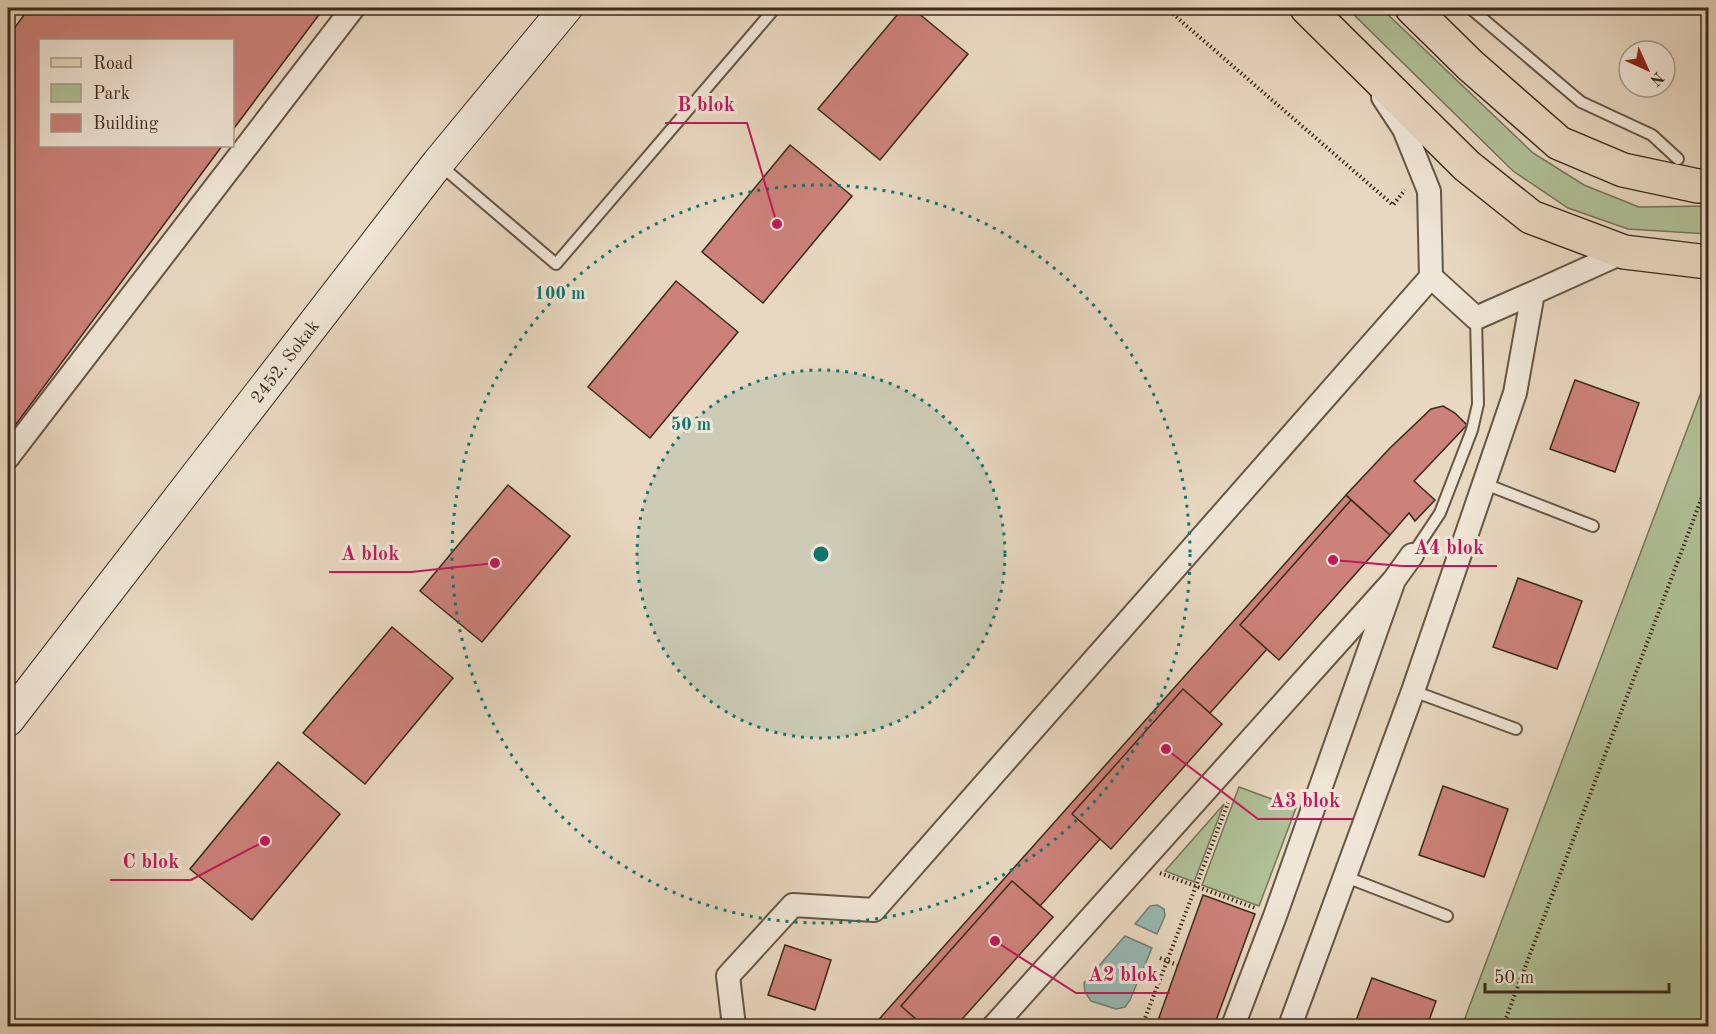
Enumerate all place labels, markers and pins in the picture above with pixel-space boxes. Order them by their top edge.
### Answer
callout: B blok [665,85,747,123]
callout: A4 blok [1402,528,1497,566]
callout: A blok [329,534,411,572]
centre of rings [811,544,831,564]
callout: A3 blok [1258,781,1353,819]
callout: C blok [110,842,191,880]
callout: A2 blok [1076,955,1170,993]

